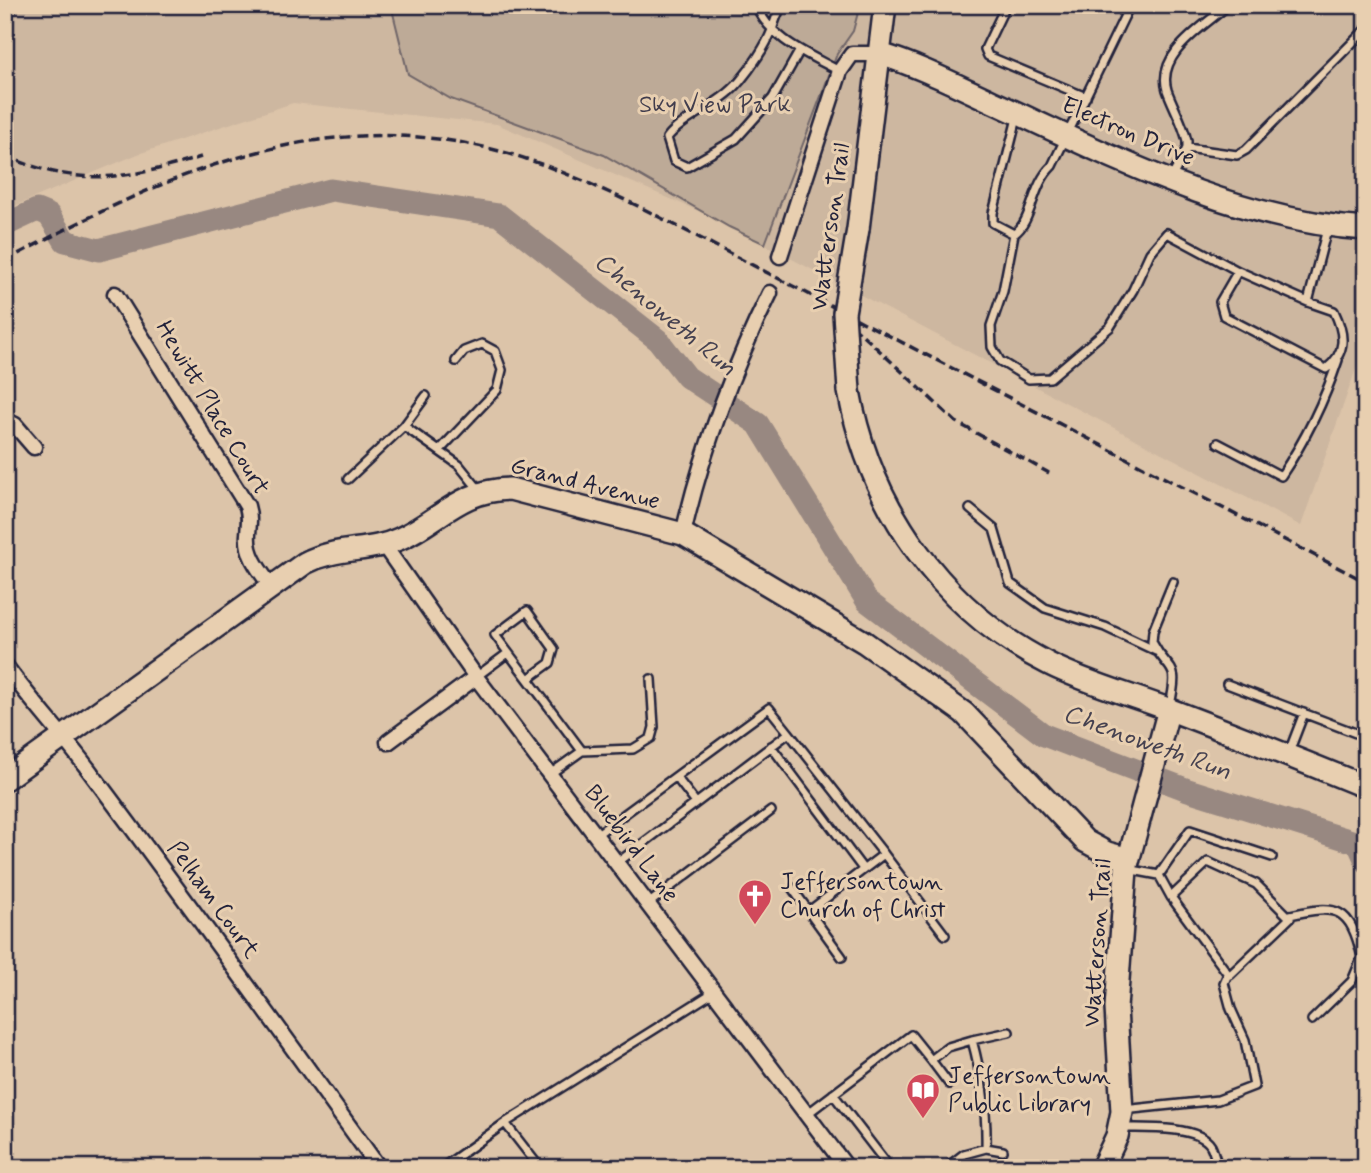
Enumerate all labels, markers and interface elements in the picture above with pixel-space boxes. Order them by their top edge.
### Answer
park label: Sky View Park [639,90,791,121]
street label: Electron Drive [1057,90,1199,174]
street label: Watterson Trail [804,141,858,313]
water label: Chenoweth Run [587,245,743,385]
street label: Hewitt Place Court [148,315,276,501]
street label: Grand Avenue [507,450,663,518]
water label: Chenoweth Run [1058,697,1236,789]
street label: Bluebird Lane [577,779,685,909]
street label: Pelham Court [160,835,266,965]
street label: Watterson Trail [1077,858,1119,1028]
place label: Jeffersontown Church of Christ [780,867,946,926]
church icon: Jeffersontown Church of Christ [736,877,774,926]
place label: Jeffersontown Public Library [948,1061,1111,1120]
library icon: Jeffersontown Public Library [904,1071,942,1120]

